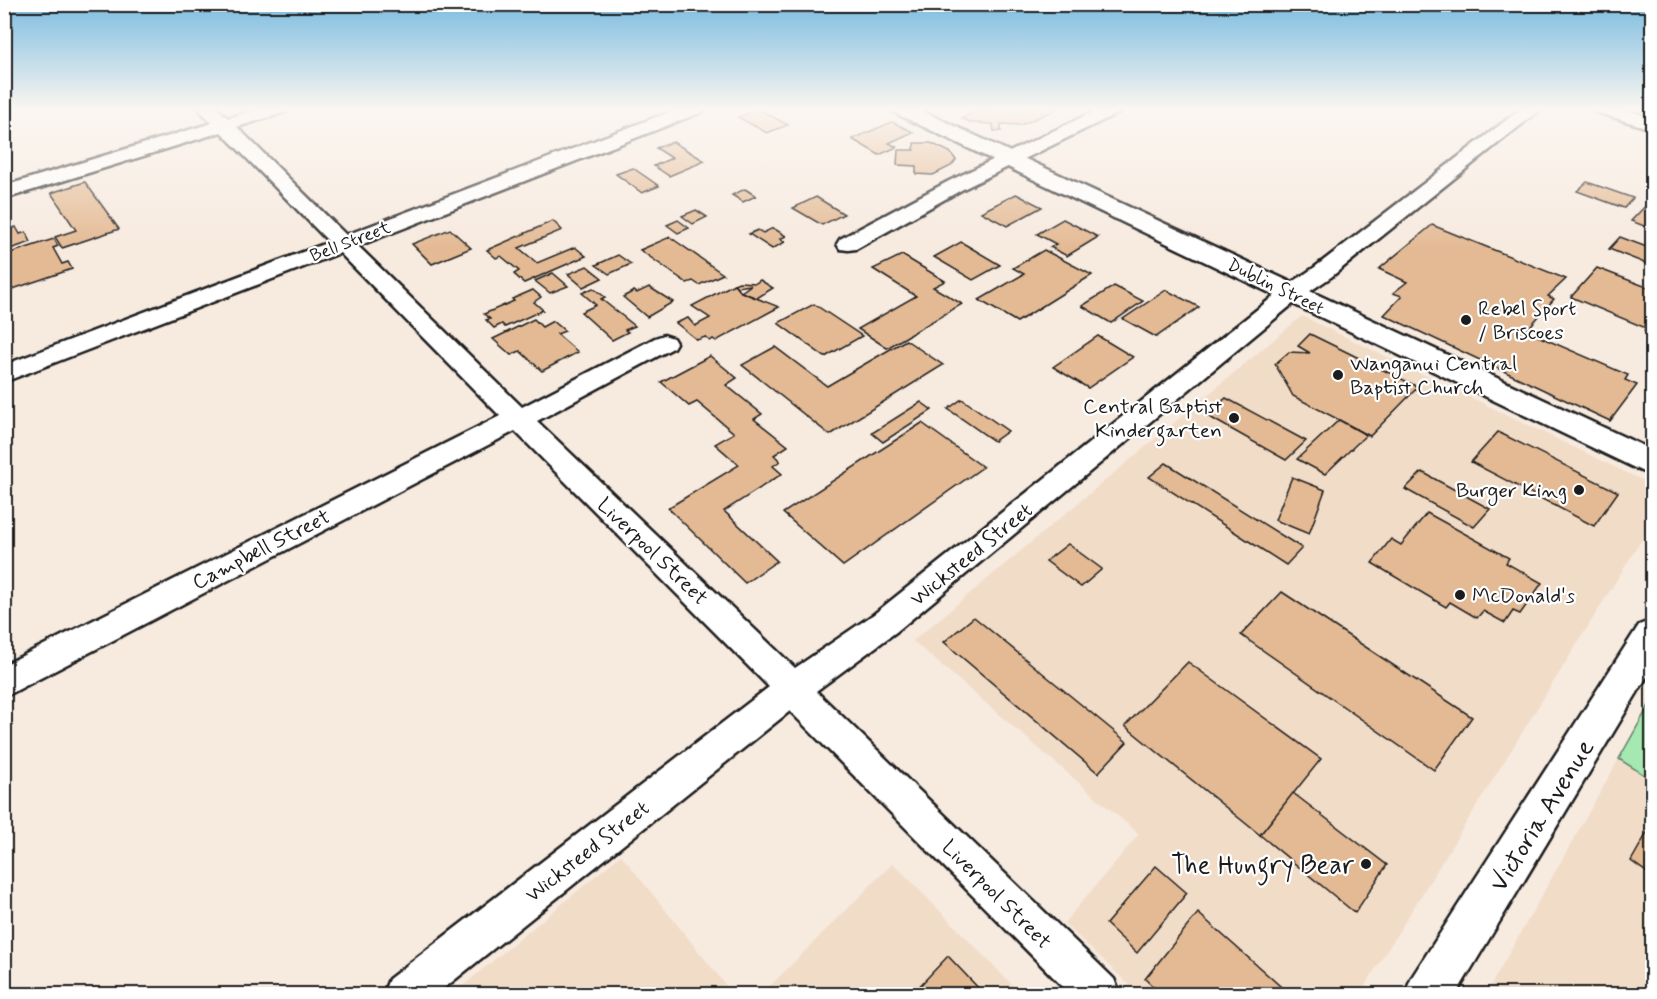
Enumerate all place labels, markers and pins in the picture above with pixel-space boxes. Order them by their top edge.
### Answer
place label: Rebel Sport / Briscoes [1478,295,1577,347]
marker: Rebel Sport / Briscoes [1459,313,1473,327]
place label: Wanganui Central Baptist Church [1350,350,1517,402]
marker: Wanganui Central Baptist Church [1331,368,1345,382]
place label: Central Baptist Kindergarten [1083,393,1222,447]
marker: Central Baptist Kindergarten [1227,411,1241,425]
place label: Burger King [1456,477,1567,506]
marker: Burger King [1572,483,1586,497]
place label: McDonald's [1472,582,1575,610]
marker: McDonald's [1453,588,1467,602]
place label: The Hungry Bear [1171,849,1355,886]
marker: The Hungry Bear [1359,857,1373,871]

